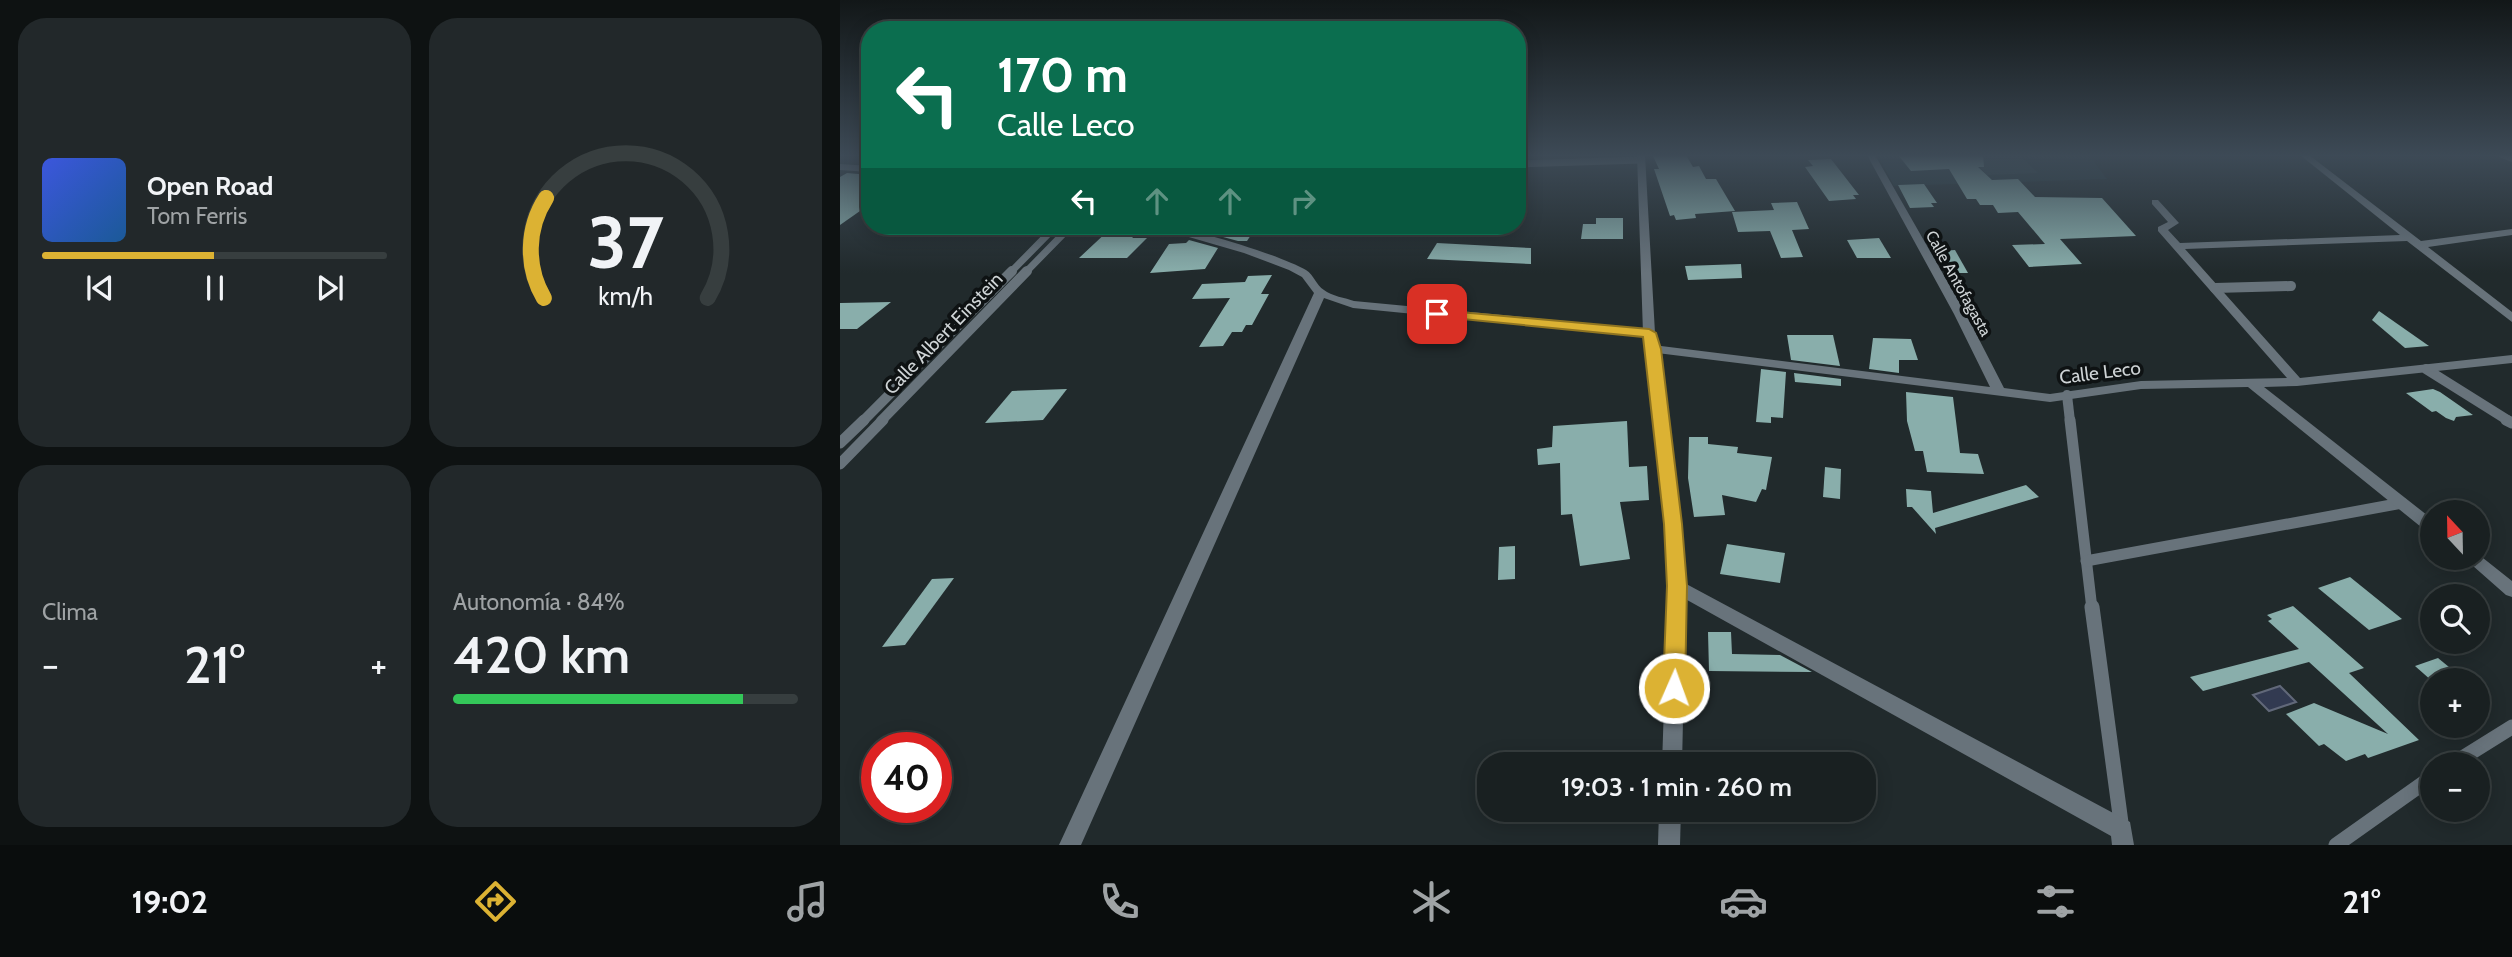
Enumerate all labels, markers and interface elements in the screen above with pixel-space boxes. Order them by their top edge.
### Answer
text: 170 m [997,45,1128,104]
icon: left [882,49,973,140]
text: Calle Leco [997,105,1135,144]
text: Open Road [147,170,273,202]
icon: left [1065,182,1103,220]
icon: ahead [1138,182,1176,220]
icon: ahead [1211,182,1249,220]
icon: right [1284,182,1322,220]
text: 37 [587,199,664,287]
text: Tom Ferris [147,202,247,230]
street label: Calle Antofagasta [1922,227,1996,340]
street label: Calle Albert Einstein [879,268,1008,399]
icon: previous [81,269,119,307]
icon: pause [196,269,234,307]
icon: next [311,269,349,307]
text: km/h [598,281,653,311]
pin [1407,284,1467,344]
icon: arrive [1418,295,1456,333]
street label: Calle Leco [2058,356,2142,389]
north arrow [2420,500,2490,570]
map controls [2420,500,2490,822]
button: search [2420,584,2490,654]
text: Autonomía · 84% [453,588,625,616]
text: Clima [42,598,98,626]
text: 420 km [453,623,630,686]
text: 21° [184,633,245,696]
text: − [42,641,59,688]
text: + [370,641,387,688]
position arrow [1637,651,1711,725]
button: + [2420,668,2490,738]
speed limit sign: 40 [861,732,952,823]
button: − [2420,752,2490,822]
text: 19:03 · 1 min · 260 m [1561,771,1792,803]
icon: directions [471,877,520,926]
icon: music [783,877,832,926]
icon: phone [1095,877,1144,926]
icon: climate [1407,877,1456,926]
icon: car [1719,877,1768,926]
icon: filters [2031,877,2080,926]
text: 19:02 [131,882,208,921]
text: 21° [2342,882,2380,921]

